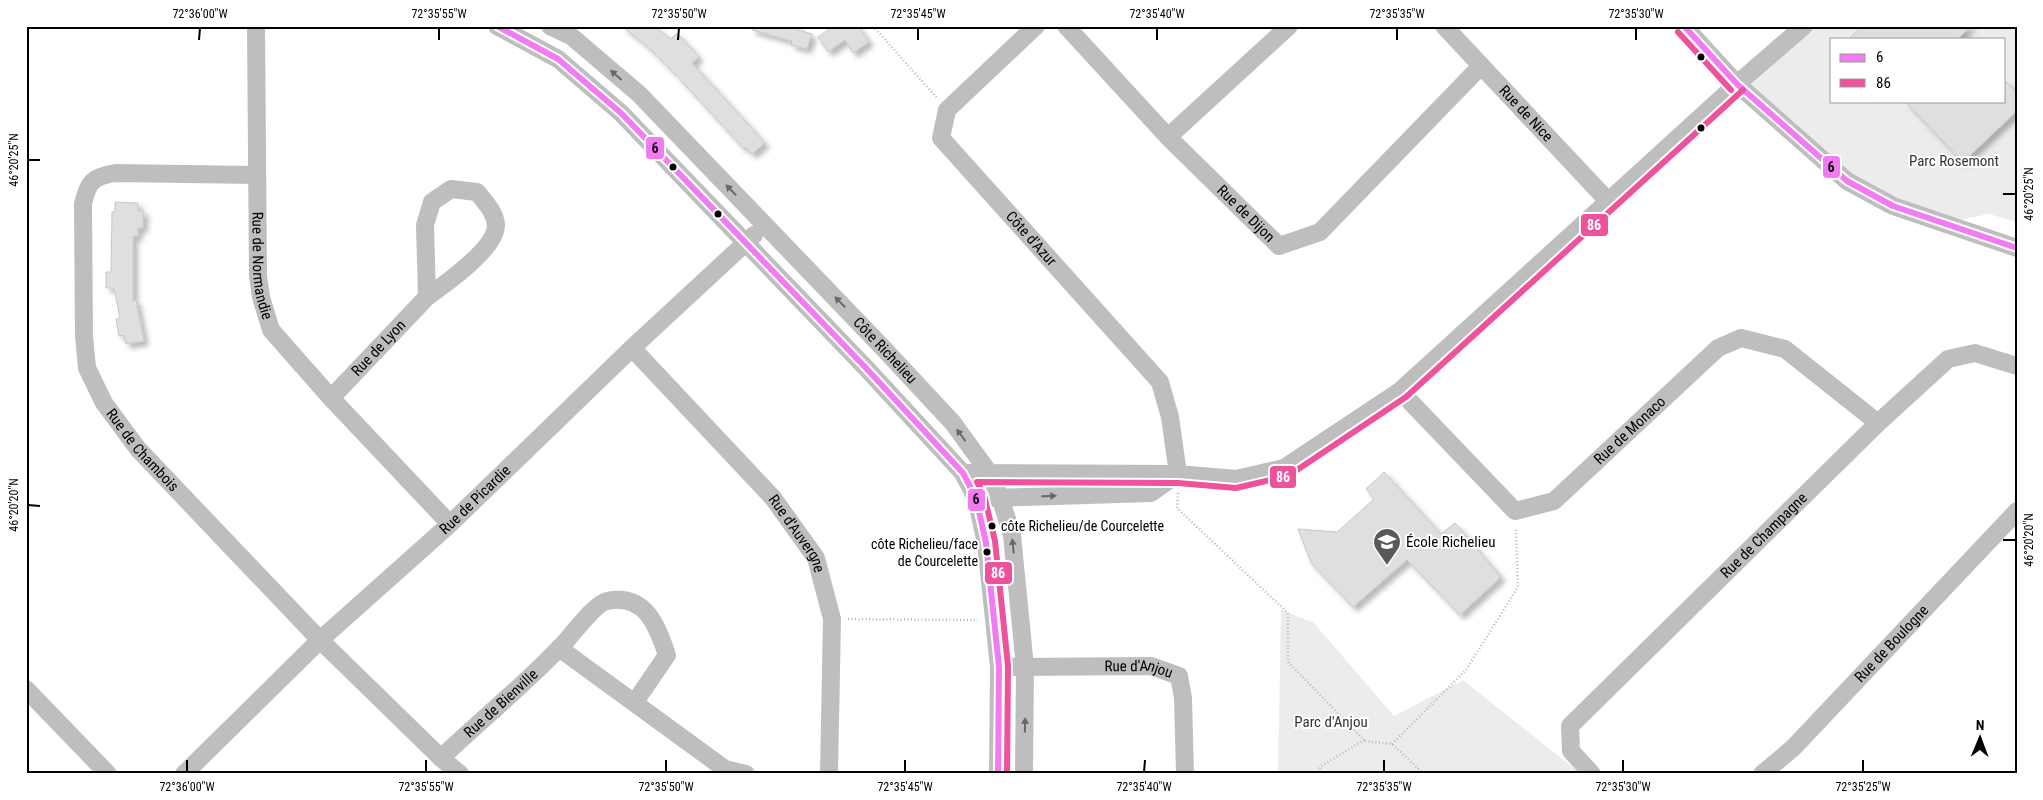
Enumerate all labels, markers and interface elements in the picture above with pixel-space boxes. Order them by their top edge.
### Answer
text: 72°36'00"W [172,7,228,21]
text: 72°35'55"W [411,7,467,21]
text: 72°35'50"W [651,7,707,21]
text: 72°35'45"W [890,7,946,21]
text: 72°35'40"W [1129,7,1185,21]
text: 72°35'35"W [1369,7,1425,21]
text: 72°35'30"W [1608,7,1664,21]
legend [1830,38,2006,102]
text: 6 [1876,48,1883,66]
unlabelled marker [1696,52,1706,62]
one-way arrow [611,69,623,81]
text: 86 [1876,74,1891,92]
street label: Rue de Nice [1495,82,1557,145]
unlabelled marker [1696,123,1706,133]
text: 46°20'25"N [7,133,21,187]
line badge: 6 [645,136,665,160]
text: 6 [651,140,659,156]
park label: Parc Rosemont [1909,152,1999,170]
line badge: 6 [1822,155,1841,179]
text: 6 [1827,159,1835,175]
unlabelled marker [668,162,678,172]
text: 46°20'25"N [2022,167,2036,221]
street label: Rue de Dijon [1213,181,1279,246]
one-way arrow [725,184,737,196]
street label: Côte d'Azur [1002,207,1061,270]
unlabelled marker [713,209,723,219]
street label: Rue de Normandie [248,212,276,322]
line badge: 86 [1580,213,1609,237]
text: 86 [1587,217,1601,233]
one-way arrow [834,297,846,309]
street label: Côte Richelieu [849,313,921,387]
street label: Rue de Lyon [348,316,409,380]
street label: Rue de Monaco [1590,393,1669,468]
street label: Rue de Chambois [102,405,183,495]
one-way arrow [956,429,967,442]
street label: Rue de Picardie [436,461,514,538]
line badge: 86 [1269,465,1297,489]
text: 86 [1276,469,1290,485]
text: 46°20'20"N [7,478,21,532]
line badge: 6 [967,488,986,512]
street label: Rue de Champagne [1717,489,1811,582]
street label: Rue d'Auvergne [765,491,828,574]
text: 6 [972,491,980,507]
one-way arrow [1041,492,1057,500]
text: 46°20'20"N [2022,513,2036,567]
place label: côte Richelieu/de Courcelette [1001,518,1164,534]
marker: côte Richelieu/de Courcelette [987,521,997,531]
school or university icon: École Richelieu [1372,527,1402,566]
place label: École Richelieu [1406,533,1495,551]
place label: côte Richelieu/face de Courcelette [871,536,978,569]
one-way arrow [1009,537,1017,553]
marker: côte Richelieu/face de Courcelette [982,547,992,557]
line badge: 86 [984,561,1013,585]
text: 86 [991,565,1005,581]
street label: Rue de Boulogne [1851,601,1932,686]
street label: Rue d'Anjou [1104,657,1175,682]
street label: Rue de Bienville [460,665,542,741]
north arrow [1956,712,2006,762]
park label: Parc d'Anjou [1294,713,1368,731]
one-way arrow [1021,717,1029,733]
text: N [1976,717,1985,733]
text: 72°36'00"W [159,780,215,794]
text: 72°35'55"W [398,780,454,794]
text: 72°35'50"W [638,780,694,794]
text: 72°35'45"W [877,780,933,794]
text: 72°35'40"W [1116,780,1172,794]
text: 72°35'35"W [1356,780,1412,794]
text: 72°35'30"W [1595,780,1651,794]
text: 72°35'25"W [1835,780,1891,794]

